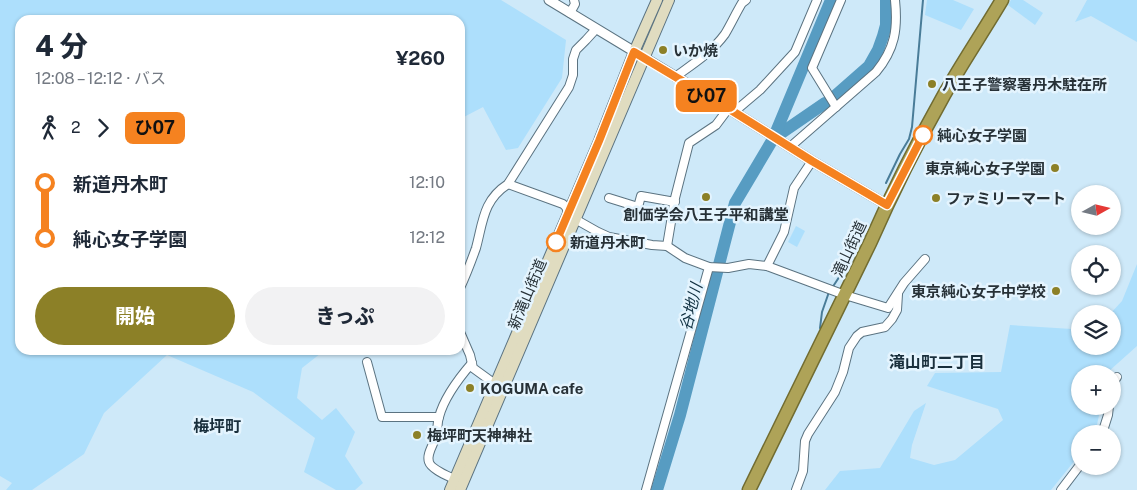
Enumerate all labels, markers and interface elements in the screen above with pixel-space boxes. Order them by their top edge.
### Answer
text: 4 分 [35,29,88,62]
place label: いか焼 [673,42,718,59]
marker: いか焼 [657,44,669,56]
text: ¥260 [396,47,445,69]
text: 12:08 – 12:12 · バス [35,69,166,88]
place label: 八王子警察署丹木駐在所 [942,76,1107,93]
marker: 八王子警察署丹木駐在所 [926,78,938,90]
line badge: ひ07 [677,80,735,112]
text: ひ07 [686,85,726,106]
icon: walk [35,114,63,142]
icon: forward [89,114,117,142]
text: ひ07 [135,117,175,138]
text: 2 [71,118,81,137]
marker: 純心女子学園 [913,125,933,145]
place label: 純心女子学園 [937,127,1027,144]
place label: 東京純心女子学園 [925,160,1045,177]
marker: 東京純心女子学園 [1049,162,1061,174]
text: 新道丹木町 [73,173,168,195]
text: 12:10 [409,173,445,192]
north arrow [1071,185,1121,235]
map controls [1071,185,1121,475]
place label: ファミリーマート [946,190,1066,207]
marker: 創価学会八王子平和講堂 [700,191,712,203]
marker: ファミリーマート [930,192,942,204]
place label: 創価学会八王子平和講堂 [623,206,789,223]
street label: 滝山街道 [829,218,869,280]
text: 純心女子学園 [73,228,187,250]
text: 12:12 [409,228,445,247]
marker: 新道丹木町 [546,232,566,252]
place label: 新道丹木町 [570,234,645,251]
button: locate [1071,245,1121,295]
street label: 新滝山街道 [505,256,549,332]
water label: 谷地川 [676,279,707,333]
place label: 東京純心女子中学校 [911,283,1046,300]
marker: 東京純心女子中学校 [1050,285,1062,297]
button: 開始 [35,287,235,345]
button: きっぷ [245,287,445,345]
button: layers [1071,305,1121,355]
district label: 滝山町二丁目 [889,353,985,372]
button: + [1071,365,1121,415]
place label: KOGUMA cafe [480,380,583,397]
marker: KOGUMA cafe [464,382,476,394]
district label: 梅坪町 [193,417,241,436]
button: − [1071,425,1121,475]
place label: 梅坪町天神神社 [427,427,532,444]
marker: 梅坪町天神神社 [411,429,423,441]

